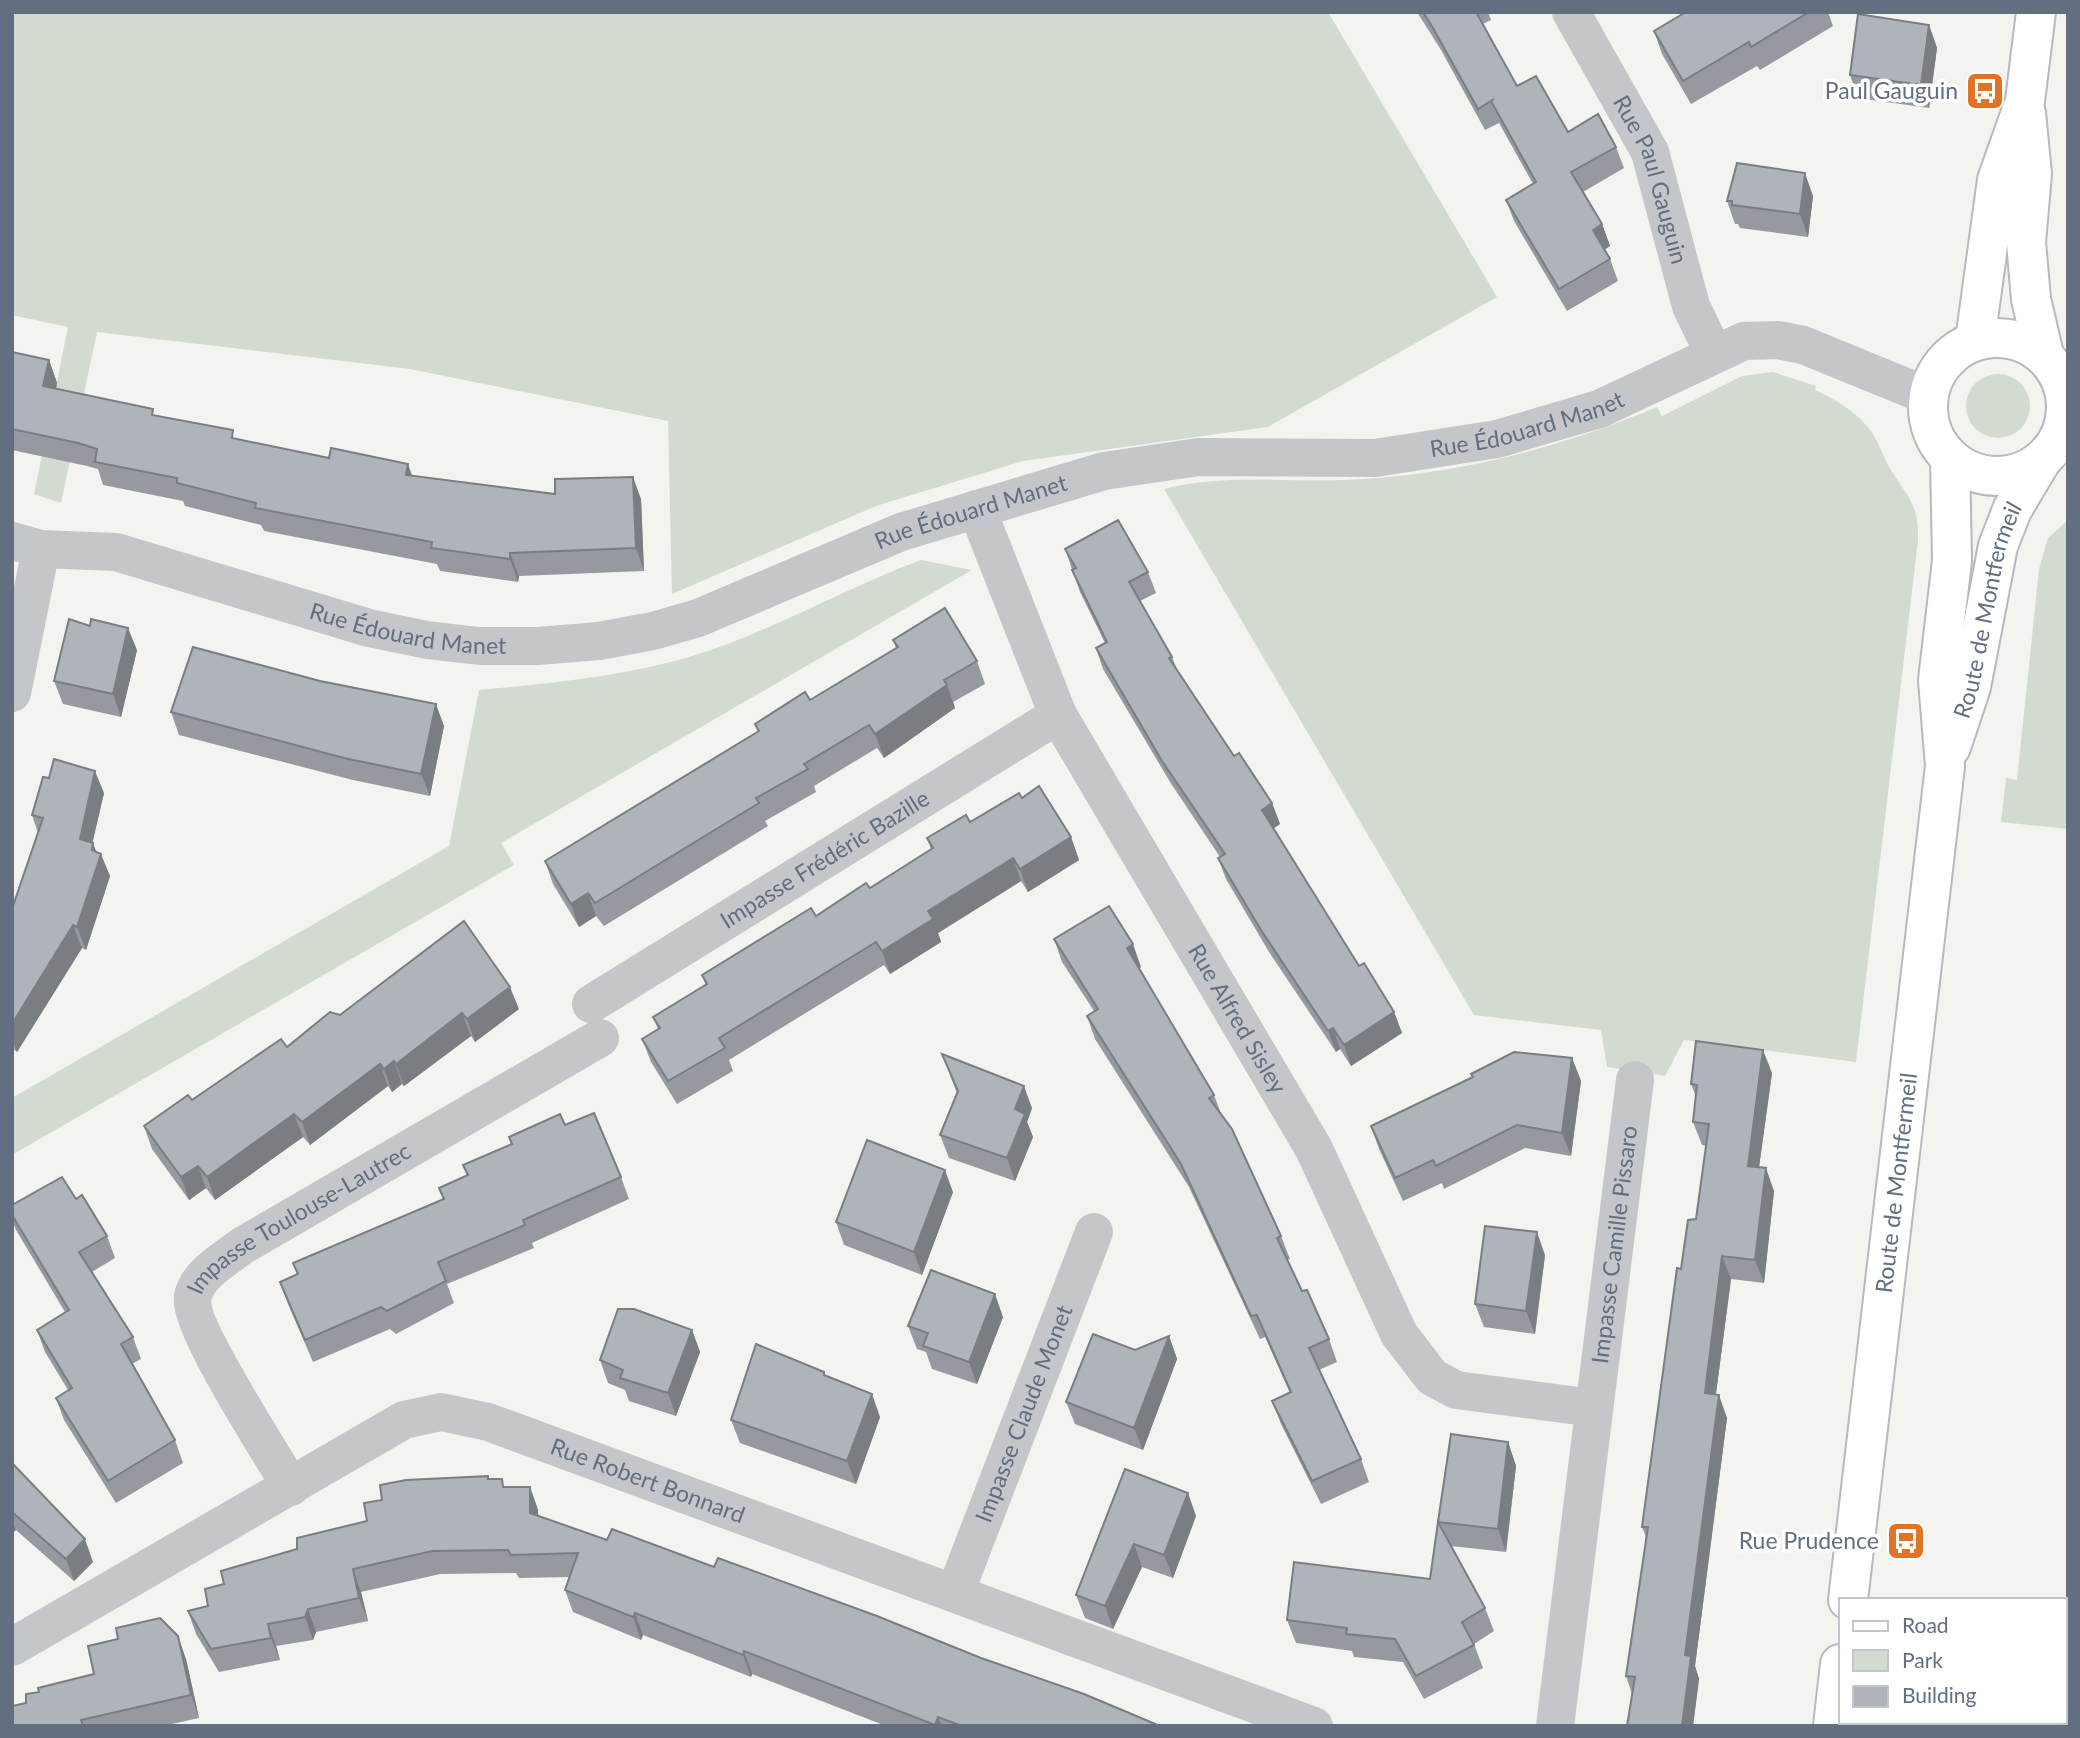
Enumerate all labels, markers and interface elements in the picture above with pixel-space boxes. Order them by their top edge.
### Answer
bus stop icon: Paul Gauguin [1964,70,2006,112]
place label: Paul Gauguin [1825,76,1958,104]
street label: Rue Paul Gauguin [1608,90,1694,267]
street label: Rue Édouard Manet [1428,384,1629,462]
street label: Rue Édouard Manet [870,468,1071,555]
street label: Route de Montfermeil [1947,496,2027,721]
street label: Rue Édouard Manet [306,596,507,659]
street label: Impasse Frédéric Bazille [715,783,934,934]
street label: Rue Alfred Sisley [1183,938,1293,1098]
street label: Route de Montfermeil [1869,1071,1922,1294]
street label: Impasse Camille Pissaro [1585,1124,1642,1365]
street label: Impasse Toulouse-Lautrec [180,1136,415,1298]
street label: Impasse Claude Monet [969,1300,1078,1526]
street label: Rue Robert Bonnard [547,1431,749,1528]
bus stop icon: Rue Prudence [1885,1520,1927,1562]
place label: Rue Prudence [1739,1526,1879,1554]
legend [1839,1598,2066,1724]
text: Road [1902,1612,1949,1637]
text: Park [1902,1647,1943,1672]
text: Building [1902,1682,1977,1707]

